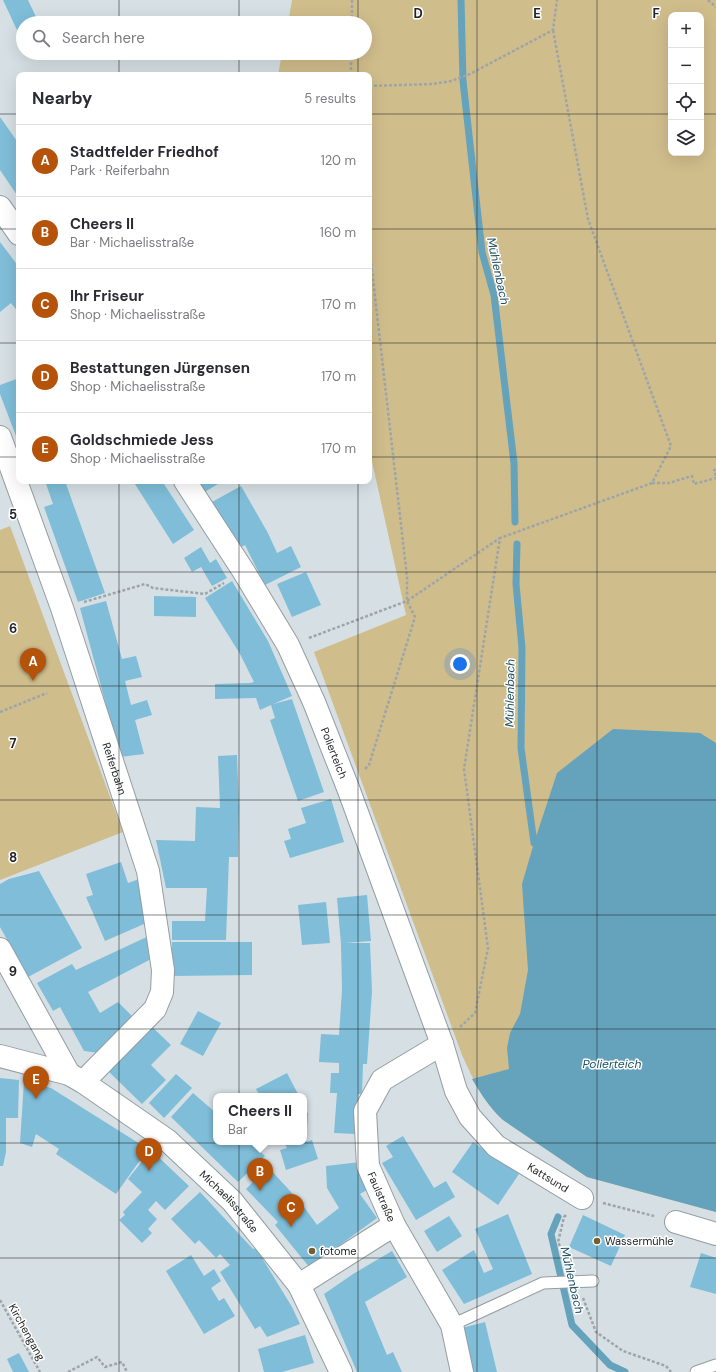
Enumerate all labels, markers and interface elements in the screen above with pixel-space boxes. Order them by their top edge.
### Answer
text: D [413,5,423,22]
text: E [533,5,541,22]
text: F [652,5,660,22]
map controls [668,12,704,156]
button: + [668,12,704,48]
search box [16,16,372,60]
icon: search [30,27,52,49]
text: Search here [62,28,145,48]
button: − [668,48,704,84]
button: locate [668,84,704,120]
text: Nearby [32,87,92,109]
text: 5 results [304,90,356,107]
button: layers [668,120,704,156]
text: Stadtfelder Friedhof [70,142,219,162]
text: A [40,152,50,169]
text: 120 m [321,152,356,169]
text: Park · Reiferbahn [70,162,170,179]
text: Cheers II [70,214,134,234]
text: B [41,224,49,241]
text: 160 m [320,224,356,241]
text: Bar · Michaelisstraße [70,234,194,251]
water label: Mühlenbach [483,236,513,306]
text: Ihr Friseur [70,286,144,306]
text: C [40,296,50,313]
text: 170 m [321,296,356,313]
text: Shop · Michaelisstraße [70,306,205,323]
text: Bestattungen Jürgensen [70,358,250,378]
text: D [40,368,50,385]
text: 170 m [321,368,356,385]
text: Shop · Michaelisstraße [70,378,205,395]
text: Goldschmiede Jess [70,430,214,450]
text: E [41,440,49,457]
text: 170 m [321,440,356,457]
text: Shop · Michaelisstraße [70,450,205,467]
text: 5 [9,506,17,523]
text: 6 [9,620,17,637]
pin: A [20,648,46,681]
your location [450,654,470,674]
water label: Mühlenbach [501,659,519,727]
street label: Polierteich [318,725,350,780]
text: 7 [10,735,17,752]
street label: Reiferbahn [99,741,130,797]
text: 8 [9,849,17,866]
text: 9 [9,963,17,980]
water label: Polierteich [583,1056,641,1072]
pin: E [23,1066,49,1099]
popup [213,1093,307,1145]
text: Cheers II [228,1101,292,1121]
text: Bar [228,1121,248,1138]
pin: D [136,1138,162,1171]
pin: B [247,1158,273,1191]
street label: Kattsund [525,1160,571,1195]
street label: Michaelisstraße [197,1167,262,1236]
street label: Faulstraße [364,1170,399,1224]
pin: C [278,1194,304,1227]
place label: Wassermühle [605,1234,674,1248]
marker: Wassermühle [592,1236,602,1246]
place label: fotome [320,1244,357,1258]
water label: Mühlenbach [557,1245,587,1315]
marker: fotome [307,1246,317,1256]
street label: Kirchengang [6,1301,48,1363]

